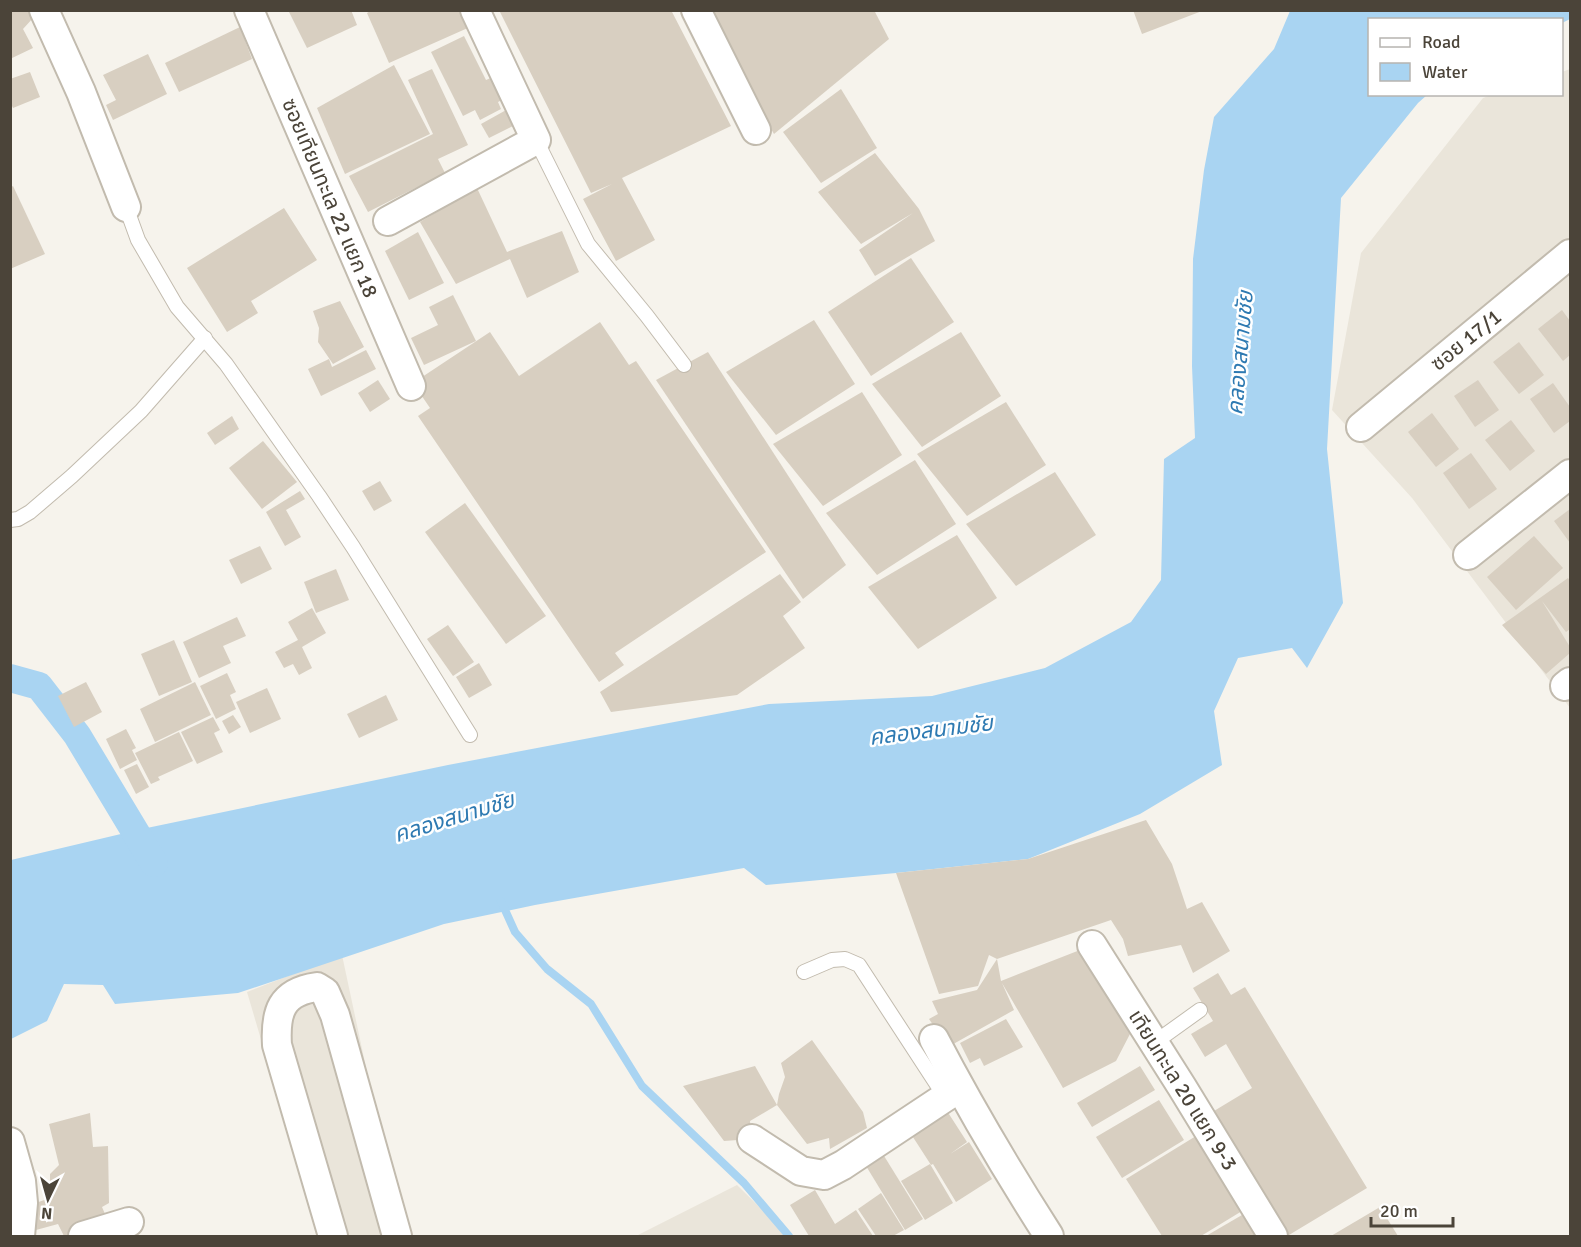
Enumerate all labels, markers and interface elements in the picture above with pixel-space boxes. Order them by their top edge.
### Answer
legend [1368,18,1563,96]
text: Road [1422,31,1461,53]
text: Water [1422,61,1468,83]
street label: ซอยเทียนทะเล 22 แยก 18 [276,94,384,302]
water label: คลองสนามชัย [1221,288,1259,416]
street label: ซอย 17/1 [1425,304,1507,376]
water label: คลองสนามชัย [868,709,996,751]
water label: คลองสนามชัย [391,785,519,848]
street label: เทียนทะเล 20 แยก 9-3 [1123,1005,1243,1175]
north arrow [18,1169,78,1229]
scale bar [1371,1190,1454,1228]
text: 20 m [1380,1200,1418,1222]
text: N [40,1202,53,1223]

